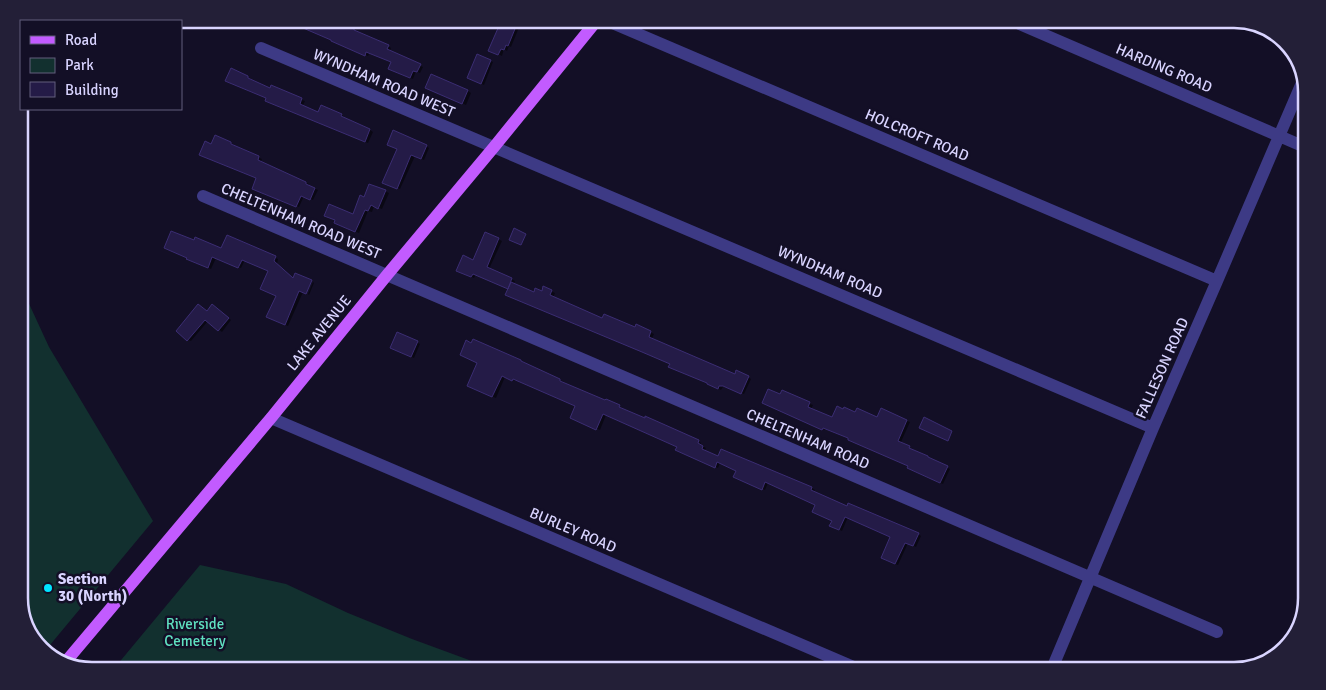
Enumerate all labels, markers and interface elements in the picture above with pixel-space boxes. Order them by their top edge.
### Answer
legend [20,20,182,110]
text: Road [65,31,97,49]
street label: HARDING ROAD [1113,40,1215,96]
street label: WYNDHAM ROAD WEST [310,45,458,121]
text: Park [65,56,94,74]
text: Building [65,81,119,99]
street label: HOLCROFT ROAD [862,105,972,165]
street label: CHELTENHAM ROAD WEST [218,179,384,263]
street label: WYNDHAM ROAD [775,242,885,302]
street label: LAKE AVENUE [283,292,355,374]
street label: FALLESON ROAD [1132,315,1192,421]
street label: CHELTENHAM ROAD [744,405,872,473]
street label: BURLEY ROAD [527,504,619,556]
place label: Section 30 (North) [58,570,127,605]
marker: Section 30 (North) [42,582,54,594]
park label: Riverside Cemetery [164,615,226,650]

